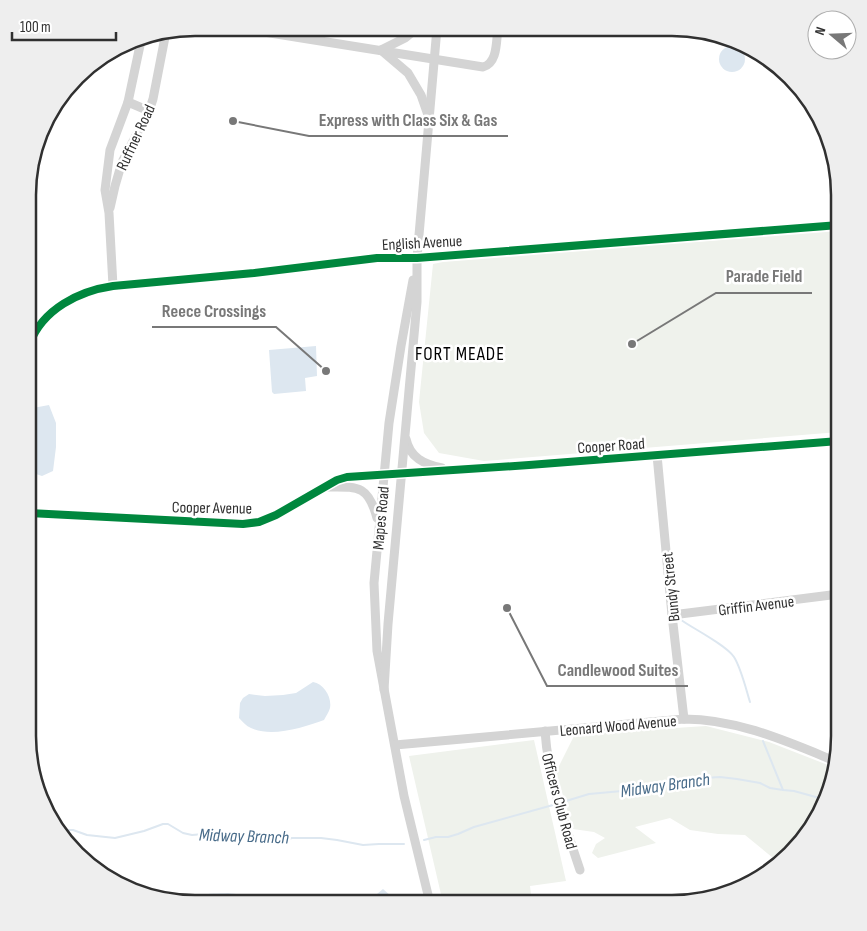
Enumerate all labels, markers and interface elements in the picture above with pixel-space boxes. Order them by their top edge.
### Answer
scale bar [12,10,116,42]
north arrow [807,10,857,60]
text: 100 m [20,18,51,37]
text: N [811,25,829,37]
street label: Ruffner Road [113,102,160,174]
callout: Express with Class Six & Gas [309,103,508,136]
text: Express with Class Six & Gas [319,110,497,131]
street label: English Avenue [381,232,463,255]
callout: Parade Field [716,260,812,293]
text: Parade Field [726,266,803,287]
callout: Reece Crossings [152,294,276,327]
text: Reece Crossings [162,301,266,322]
district label: FORT MEADE [415,343,505,366]
street label: Cooper Road [577,435,646,458]
street label: Mapes Road [369,486,394,551]
street label: Cooper Avenue [172,498,252,519]
street label: Bundy Street [658,551,685,623]
street label: Griffin Avenue [717,592,795,621]
callout: Candlewood Suites [547,653,688,686]
text: Candlewood Suites [558,660,678,681]
street label: Leonard Wood Avenue [559,712,677,741]
street label: Officers Club Road [537,751,581,852]
water label: Midway Branch [619,769,712,802]
water label: Midway Branch [199,824,290,849]

